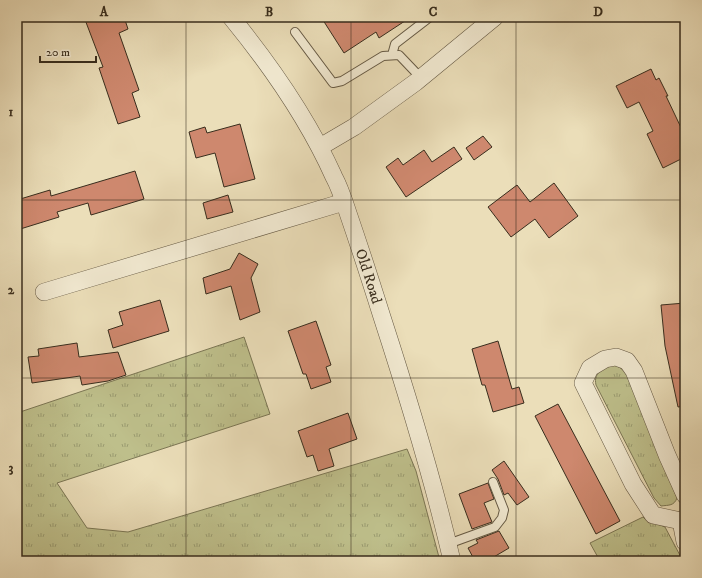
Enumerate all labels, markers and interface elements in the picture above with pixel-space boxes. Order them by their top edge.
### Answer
text: A [99,4,109,20]
text: B [265,4,273,20]
text: C [429,4,438,20]
text: D [593,4,603,20]
scale bar [40,38,96,64]
text: 20 m [46,45,70,60]
text: 1 [9,104,14,120]
street label: Old Road [351,246,387,306]
text: 2 [8,282,15,298]
text: 3 [9,460,14,476]

